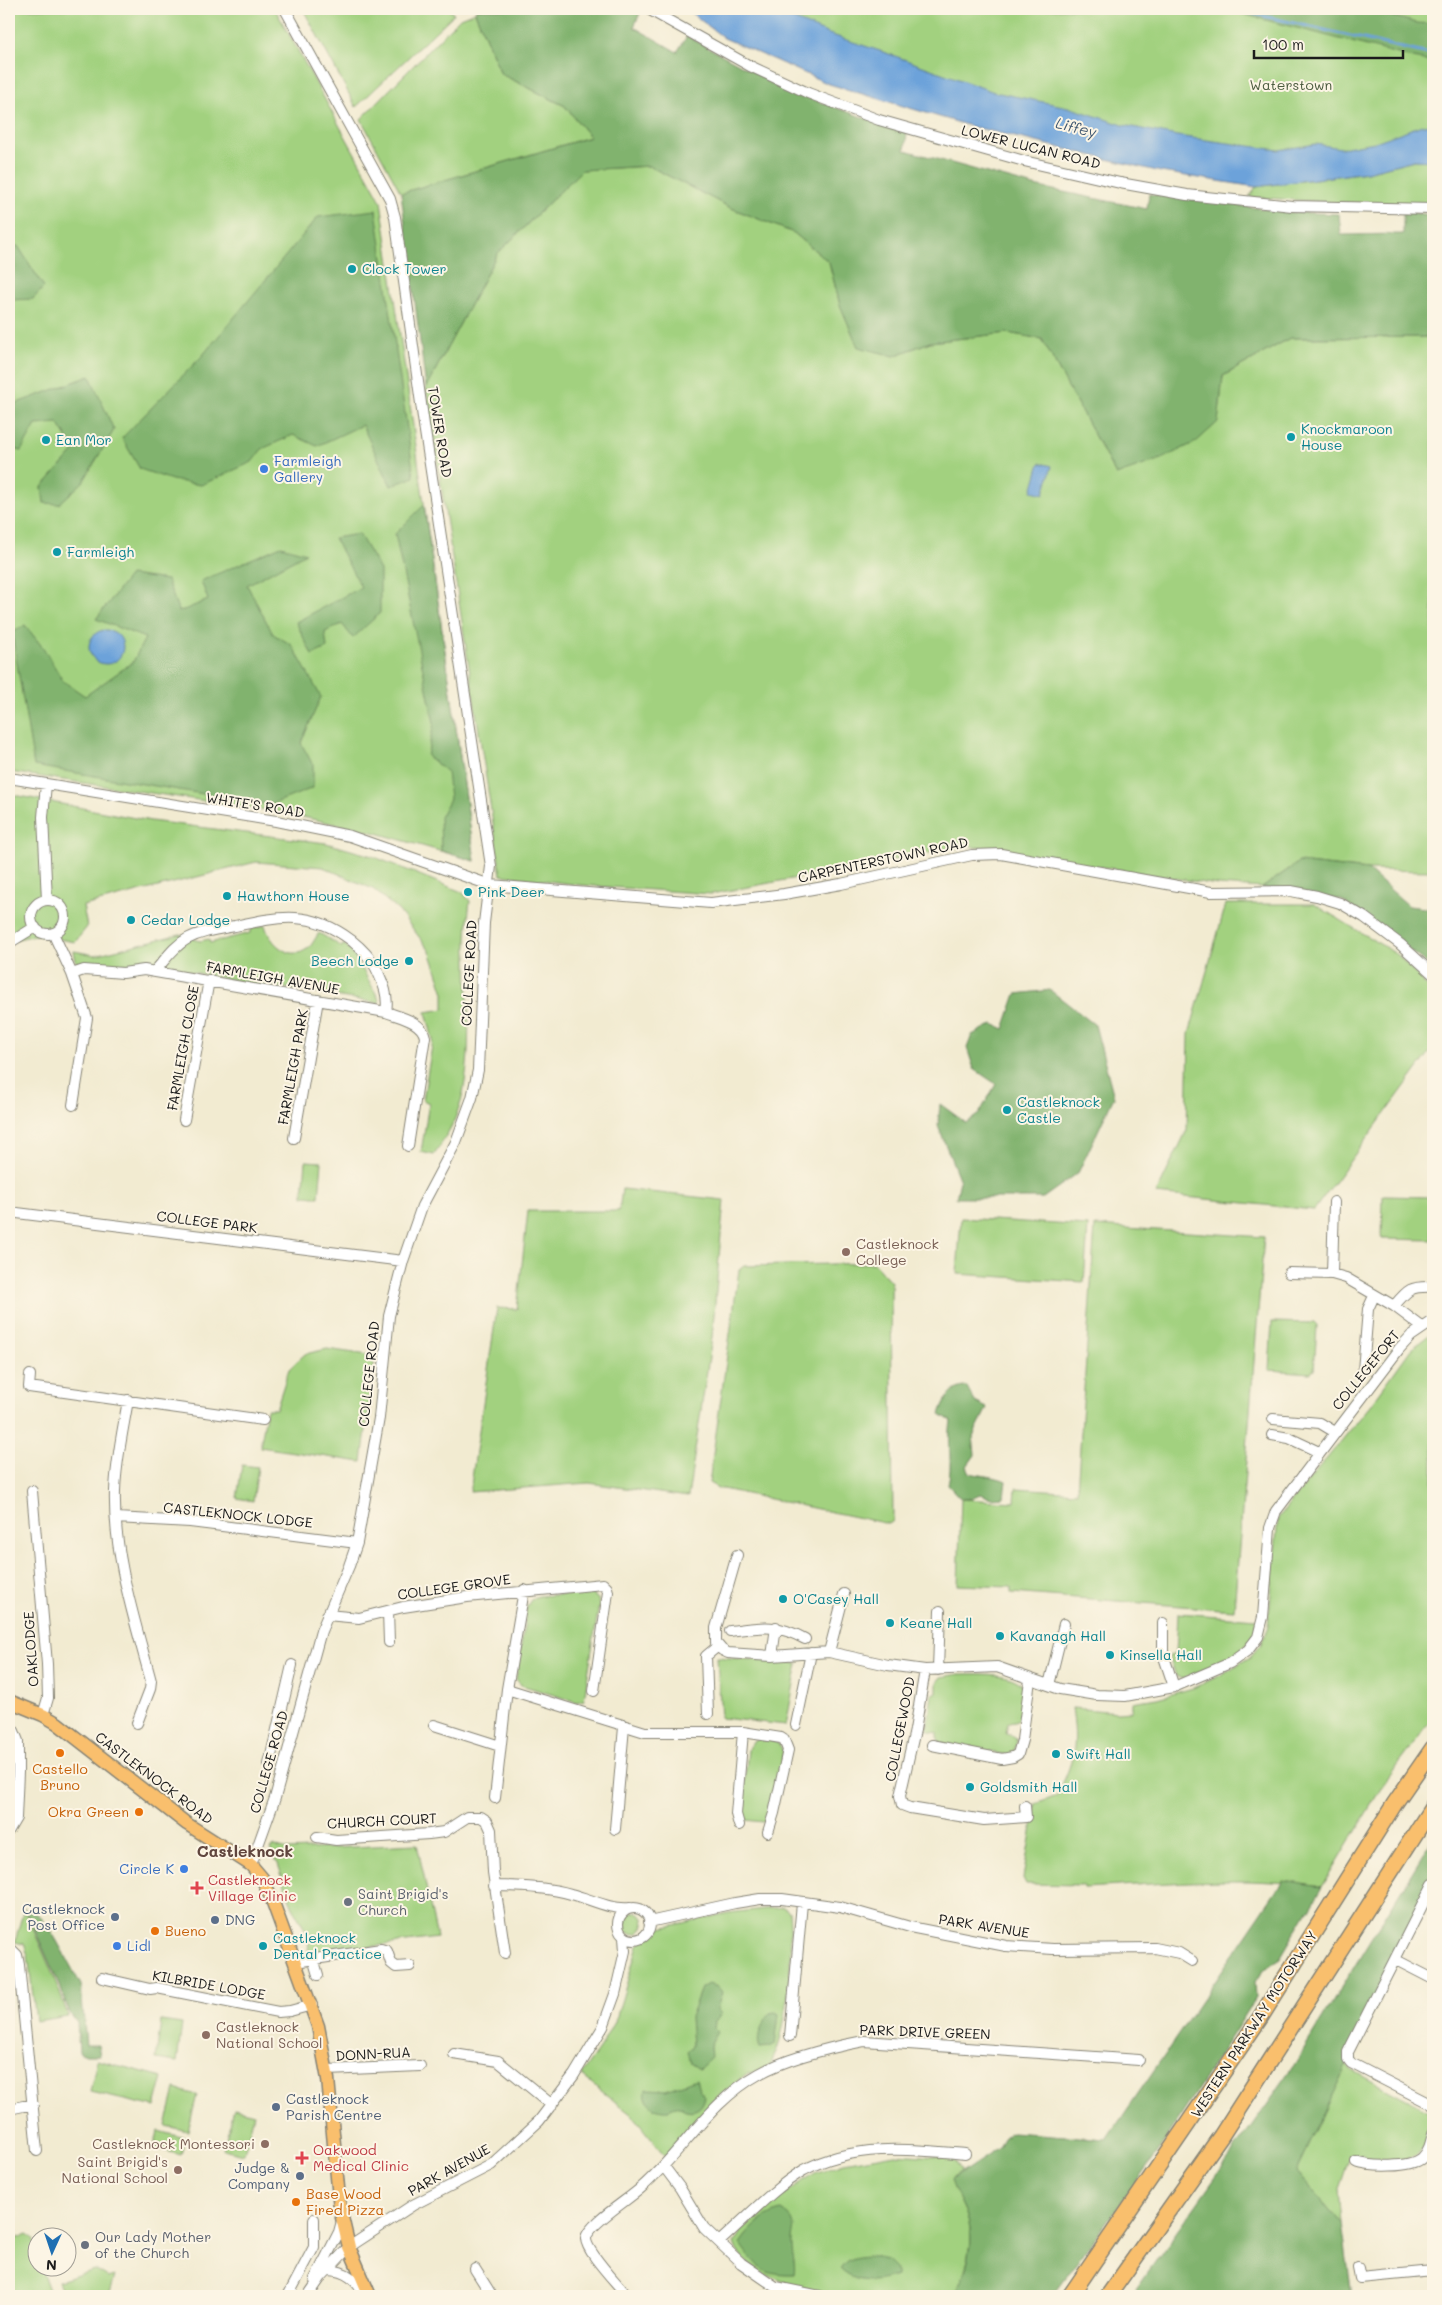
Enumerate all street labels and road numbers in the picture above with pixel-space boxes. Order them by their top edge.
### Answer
street label: LOWER LUCAN ROAD [960,120,1103,173]
street label: TOWER ROAD [424,385,457,479]
street label: WHITE'S ROAD [205,787,305,822]
street label: CARPENTERSTOWN ROAD [796,832,970,887]
street label: COLLEGE ROAD [456,920,481,1026]
street label: FARMLEIGH AVENUE [205,956,341,999]
street label: FARMLEIGH CLOSE [162,984,203,1112]
street label: FARMLEIGH PARK [273,1007,312,1126]
street label: COLLEGE PARK [156,1206,259,1237]
street label: COLLEGE ROAD [354,1320,383,1428]
street label: COLLEGEFORT [1327,1326,1404,1414]
street label: CASTLEKNOCK LODGE [162,1497,314,1532]
street label: COLLEGE GROVE [396,1569,512,1604]
street label: OAKLODGE [18,1611,43,1687]
street label: COLLEGEWOOD [880,1675,919,1783]
street label: COLLEGE ROAD [245,1708,292,1815]
street label: CASTLEKNOCK ROAD [91,1727,217,1828]
street label: CHURCH COURT [327,1808,438,1833]
street label: PARK AVENUE [937,1909,1031,1942]
street label: WESTERN PARKWAY MOTORWAY [1186,1927,1321,2121]
street label: KILBRIDE LODGE [151,1965,267,2004]
street label: PARK DRIVE GREEN [859,2020,991,2043]
street label: DONN-RUA [335,2042,411,2065]
street label: PARK AVENUE [404,2139,493,2200]

